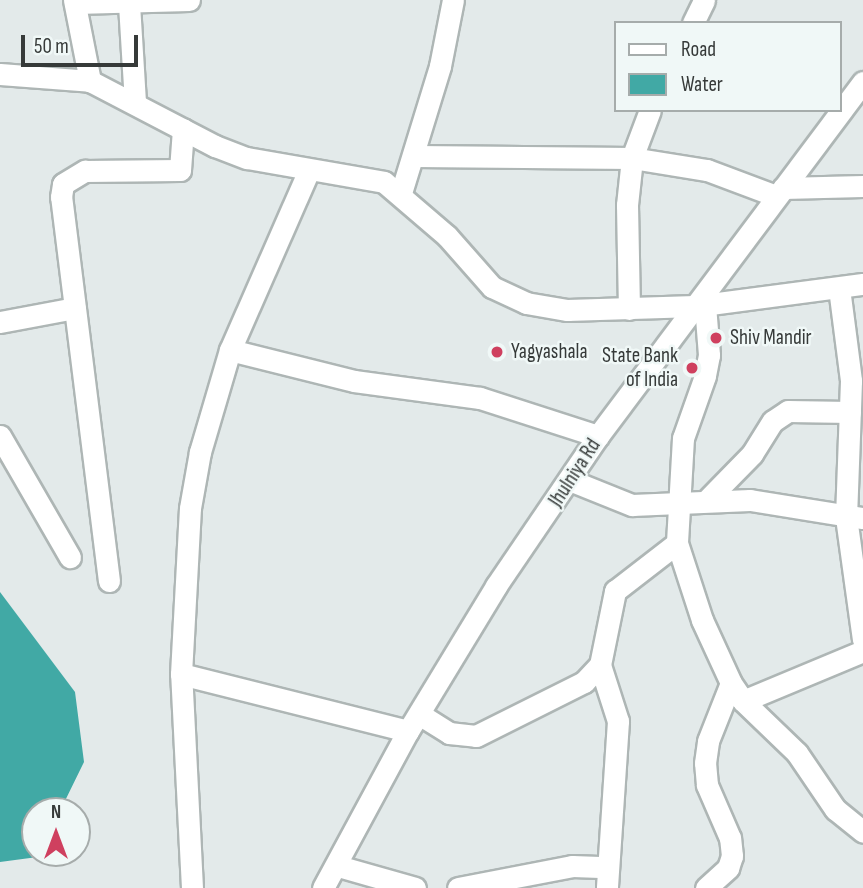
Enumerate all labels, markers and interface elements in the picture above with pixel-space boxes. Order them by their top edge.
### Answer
scale bar [24,21,142,65]
legend [614,21,842,112]
text: 50 m [34,34,69,59]
text: Road [681,37,716,62]
text: Water [681,72,723,97]
place label: Shiv Mandir [730,325,812,351]
marker: Shiv Mandir [708,330,724,346]
place label: Yagyashala [511,339,587,365]
place label: State Bank of India [602,343,678,393]
marker: Yagyashala [489,344,505,360]
marker: State Bank of India [684,360,700,376]
street label: Jhulniya Rd [544,434,606,512]
north arrow [21,797,91,867]
text: N [51,801,61,824]

